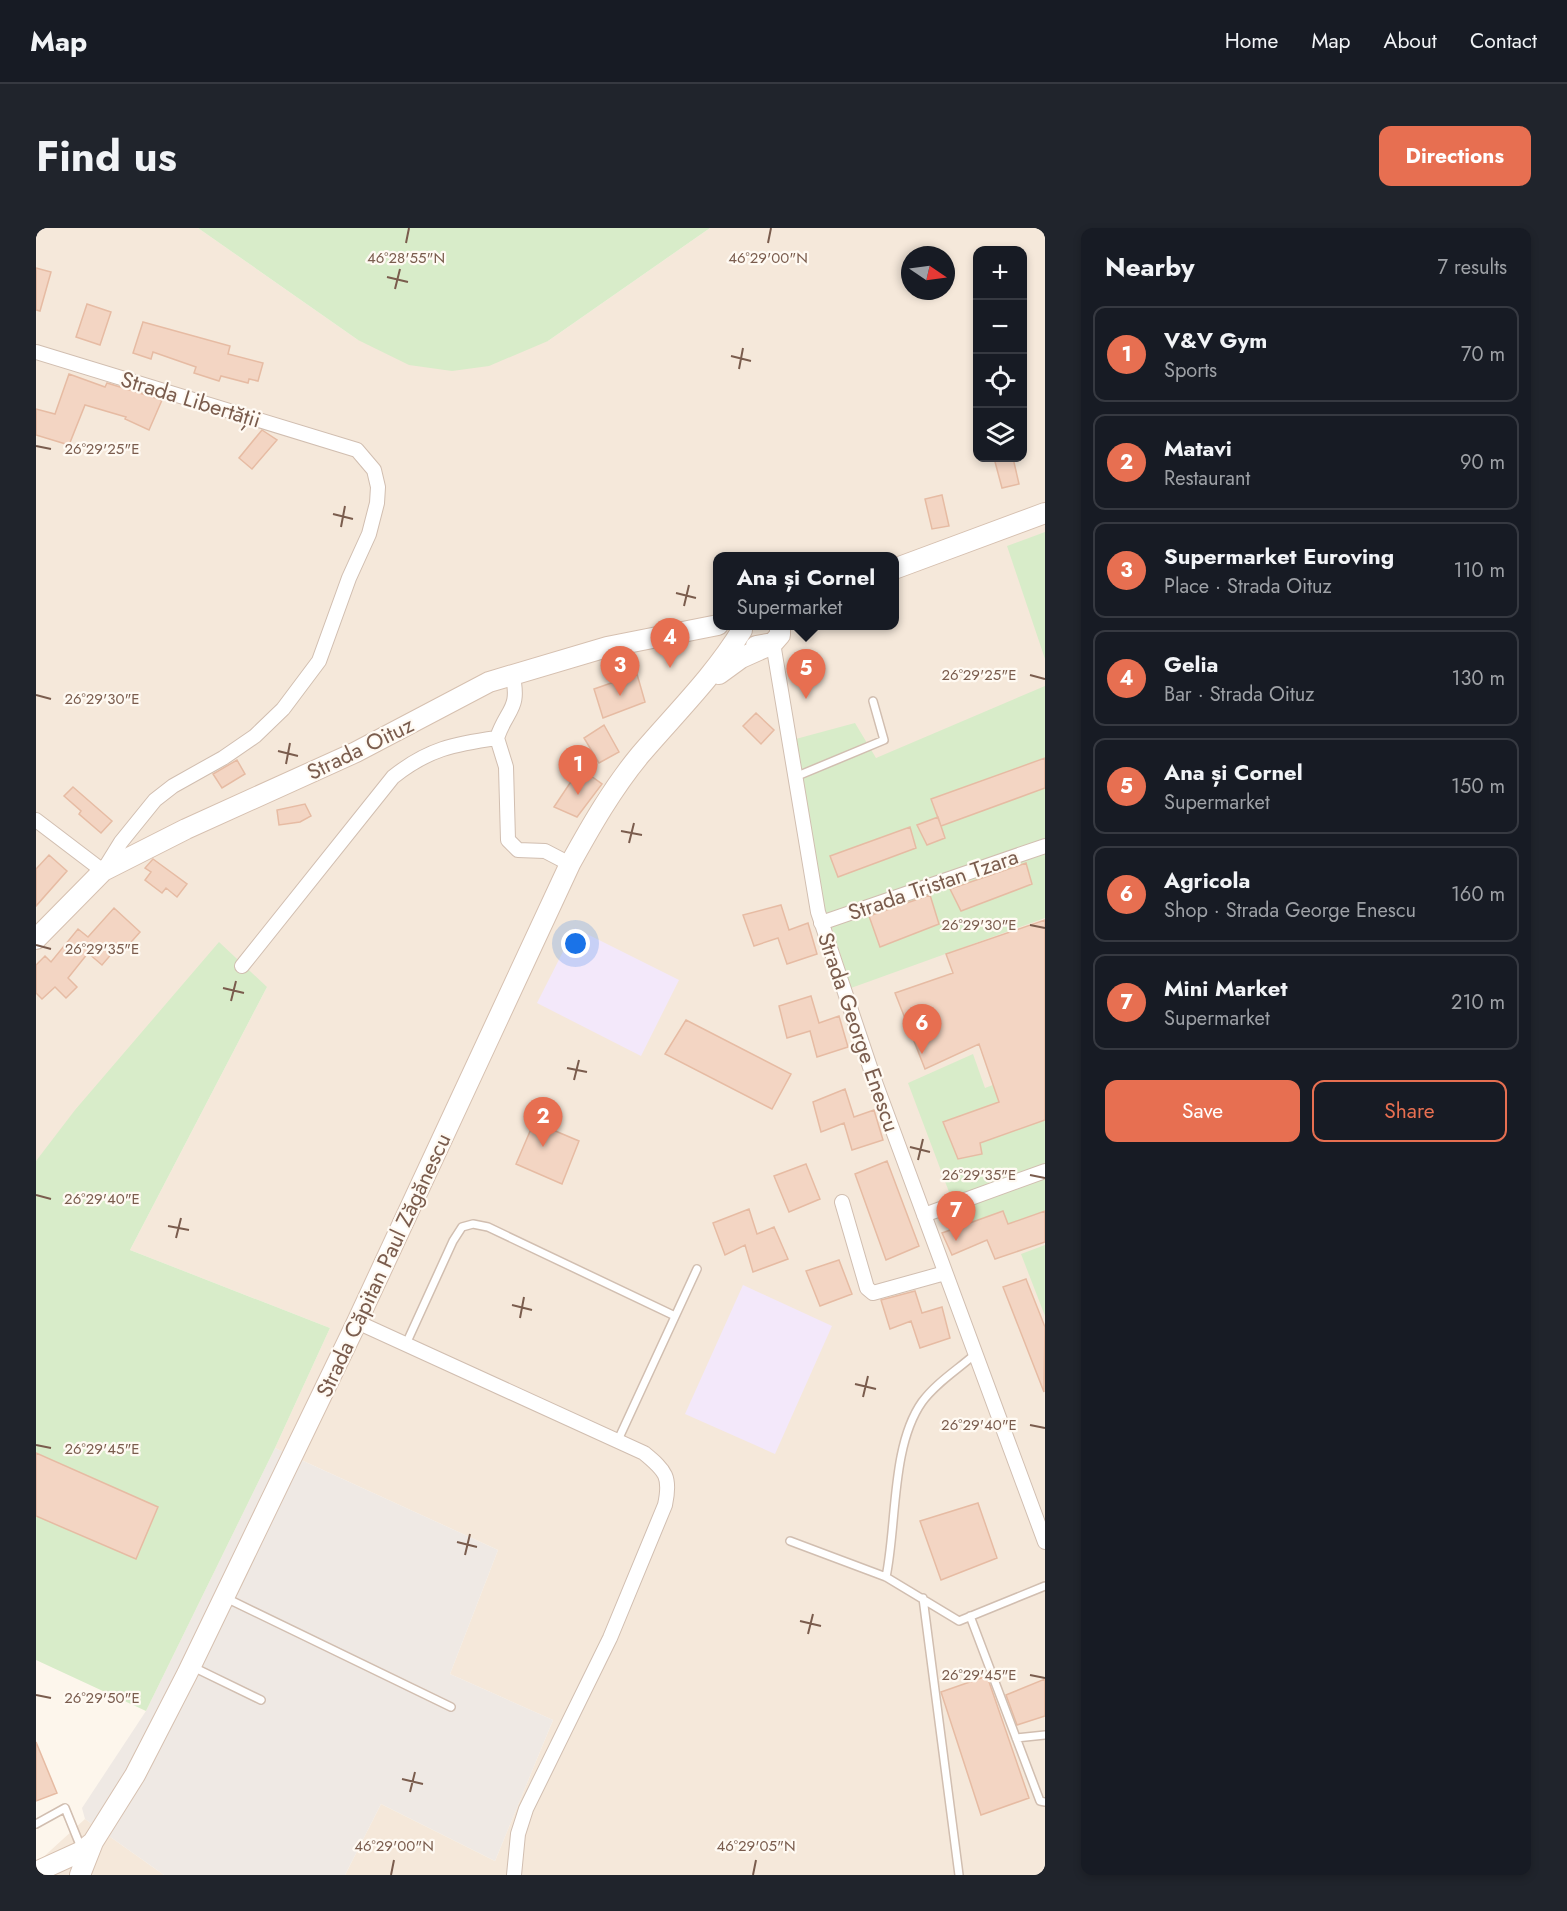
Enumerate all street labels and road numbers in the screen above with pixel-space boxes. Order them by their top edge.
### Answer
street label: Strada Libertății [117,363,265,435]
street label: Strada Oituz [301,708,419,788]
street label: Strada Tristan Tzara [844,840,1022,928]
street label: Strada George Enescu [810,928,908,1136]
street label: Strada Căpitan Paul Zăgănescu [308,1128,458,1402]

